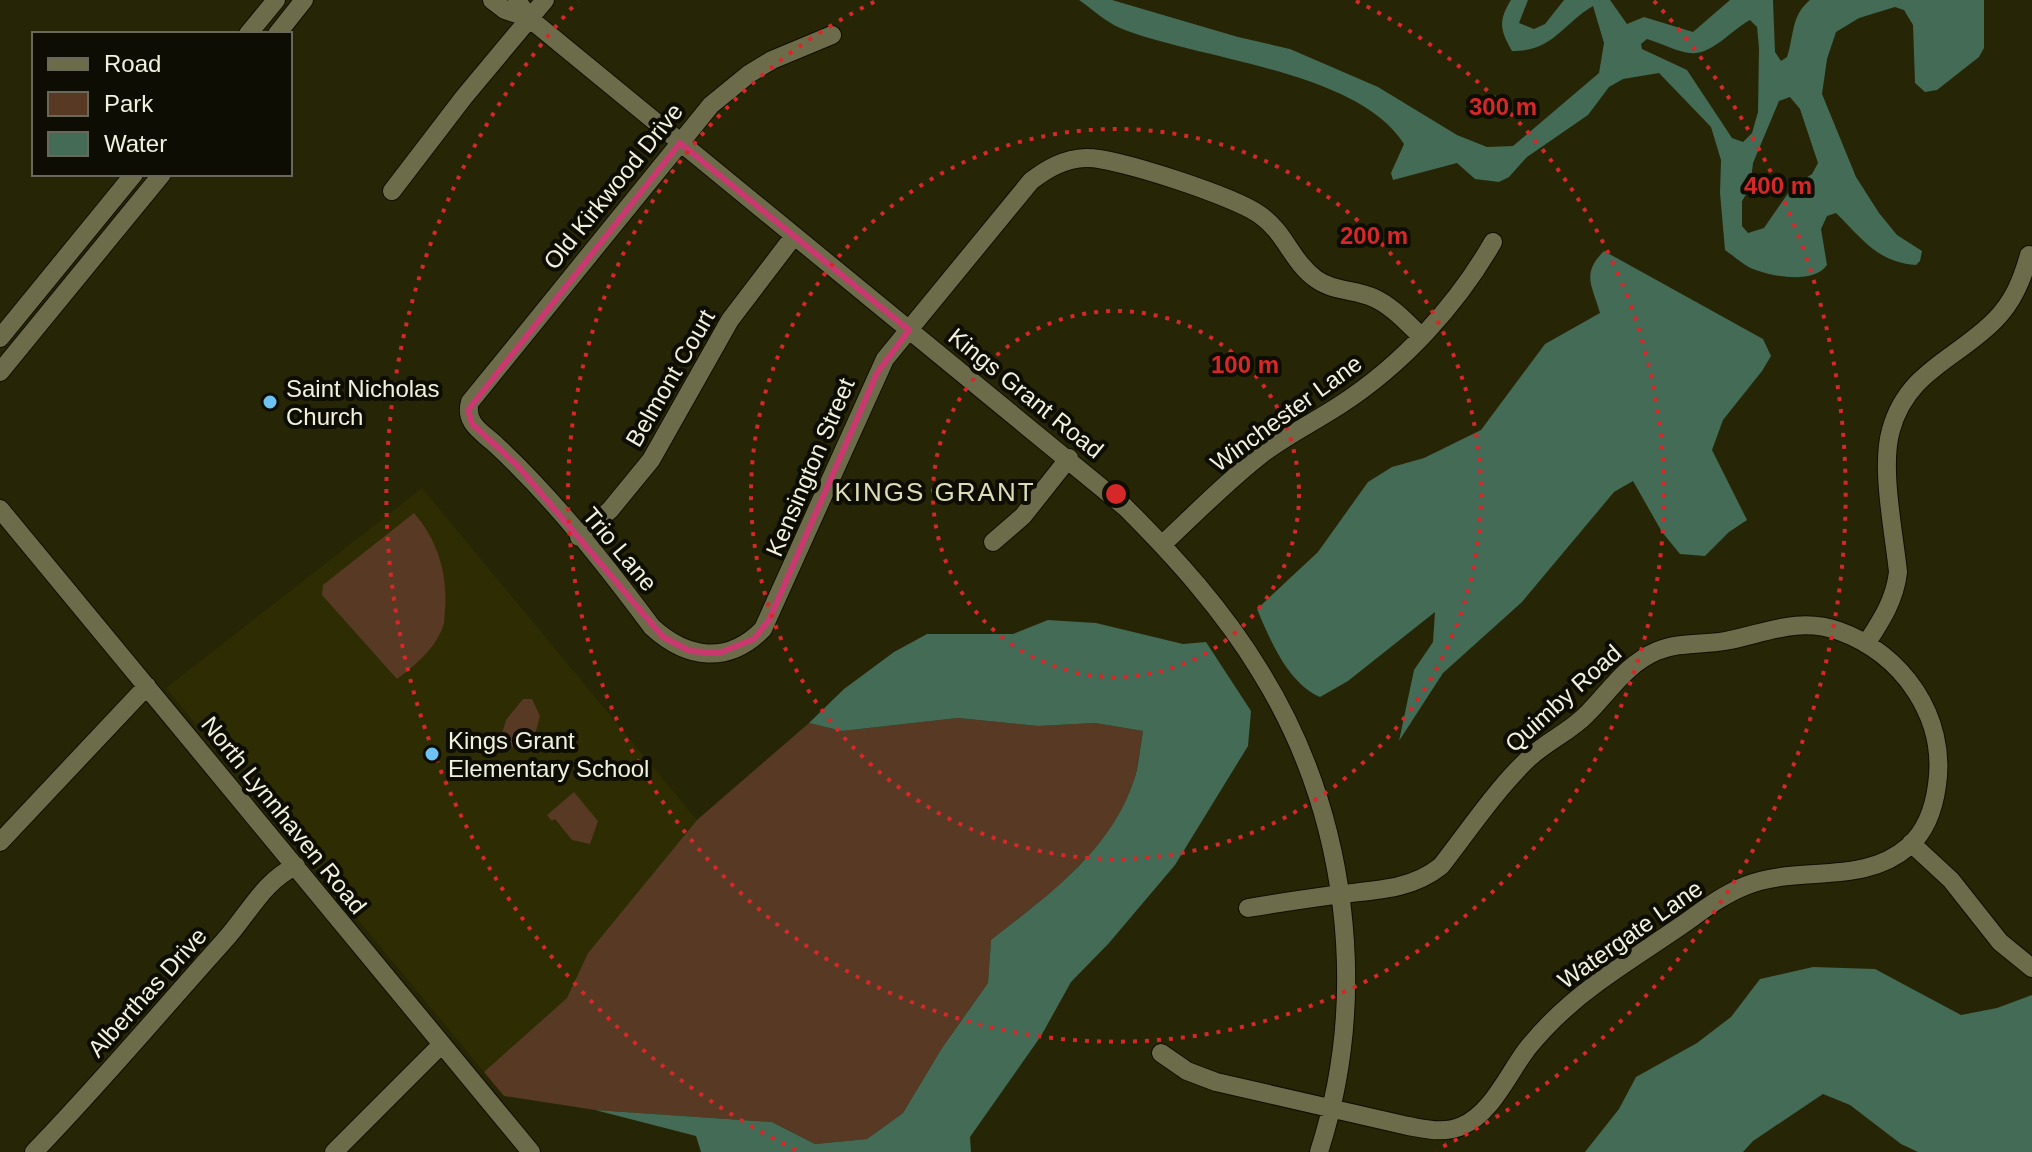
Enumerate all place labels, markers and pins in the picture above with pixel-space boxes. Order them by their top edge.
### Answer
place label: Saint Nicholas Church [286,375,439,430]
marker: Saint Nicholas Church [261,393,279,411]
centre of rings [1102,480,1130,508]
place label: Kings Grant Elementary School [448,727,649,782]
marker: Kings Grant Elementary School [423,745,441,763]

